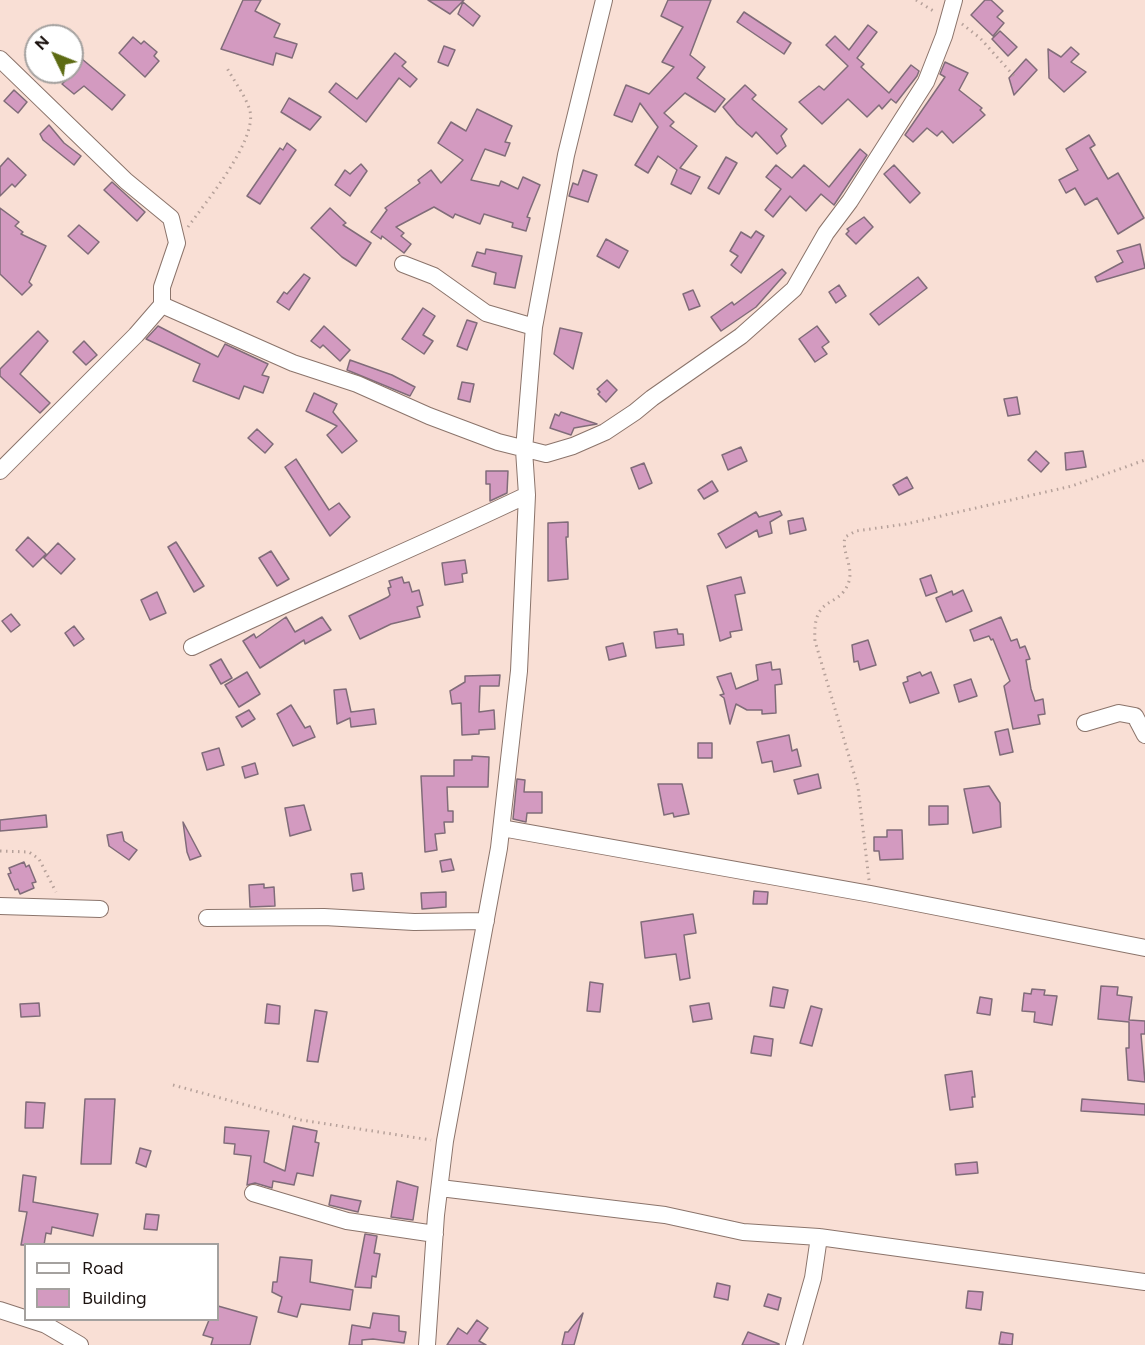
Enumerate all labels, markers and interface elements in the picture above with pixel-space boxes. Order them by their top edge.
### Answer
north arrow [24,24,84,84]
text: N [31,32,53,54]
legend [24,1243,219,1321]
text: Road [82,1257,123,1279]
text: Building [82,1287,147,1309]

